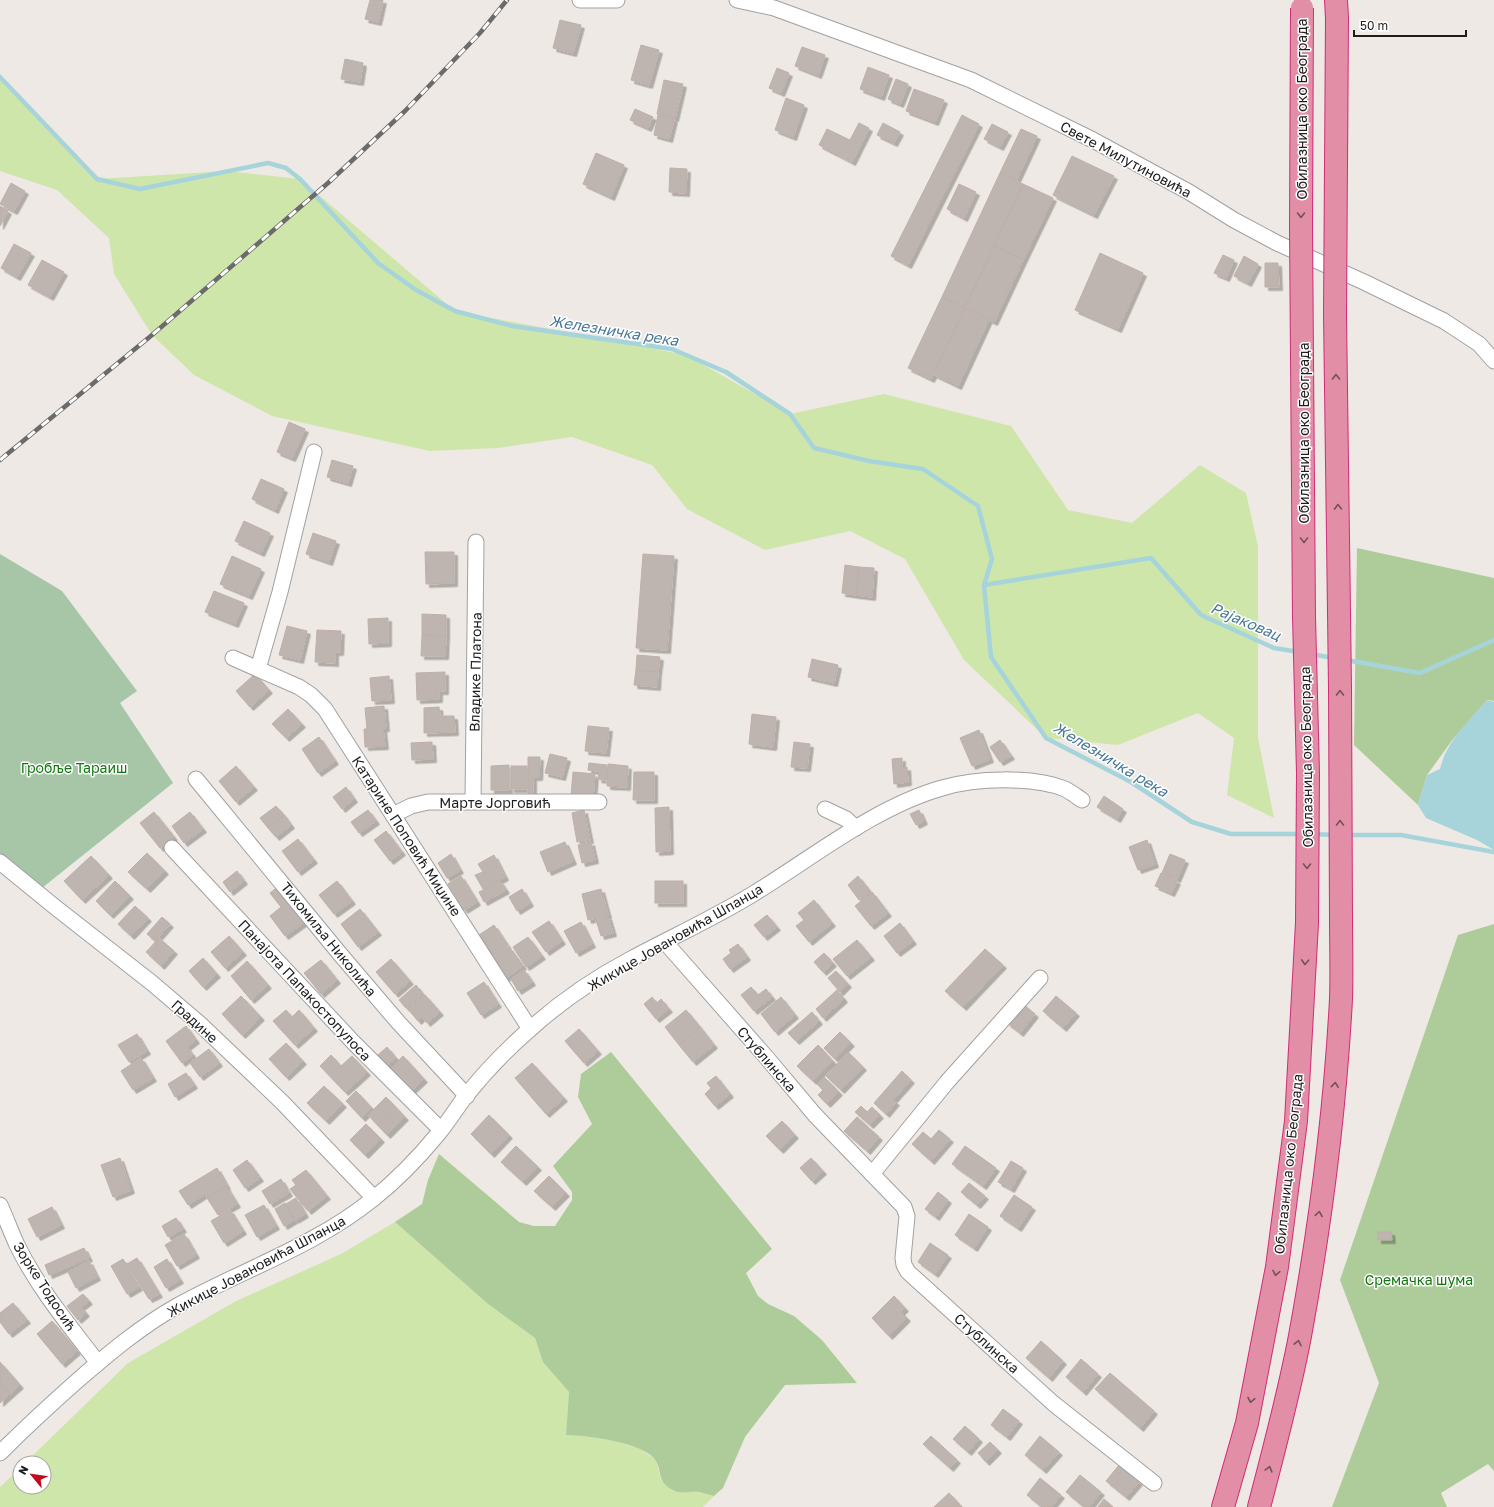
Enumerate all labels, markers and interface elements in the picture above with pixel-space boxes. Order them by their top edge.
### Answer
scale bar [1354,12,1466,38]
street label: Обилазница око Београда [1293,18,1310,200]
text: 50 m [1360,18,1388,33]
street label: Свете Милутиновића [1058,117,1194,201]
one-way arrow [1297,212,1305,218]
water label: Железничка река [548,311,680,349]
street label: Обилазница око Београда [1295,342,1312,524]
one-way arrow [1332,374,1340,380]
one-way arrow [1334,504,1342,510]
one-way arrow [1300,537,1308,543]
water label: Рајаковац [1208,598,1284,645]
street label: Владике Платона [465,612,485,732]
street label: Обилазница око Београда [1296,666,1316,848]
one-way arrow [1336,690,1344,696]
water label: Железничка река [1051,718,1172,801]
street label: Катарине Поповић Миџине [349,753,465,919]
park label: Гробље Тараиш [21,759,127,776]
street label: Марте Јорговић [439,794,551,811]
one-way arrow [1336,820,1344,826]
one-way arrow [1303,863,1311,869]
street label: Тихомиља Николића [278,878,380,1000]
street label: Жикице Јовановића Шпанца [584,880,766,994]
street label: Панајота Папакостопулоса [235,916,375,1064]
one-way arrow [1301,959,1309,965]
street label: Градине [168,996,222,1046]
street label: Стублинска [734,1023,800,1095]
street label: Обилазница око Београда [1270,1073,1306,1255]
one-way arrow [1330,1082,1339,1088]
one-way arrow [1314,1211,1323,1217]
street label: Жикице Јовановића Шпанца [164,1212,348,1320]
street label: Зорке Тодосић [10,1238,80,1334]
one-way arrow [1272,1270,1280,1276]
park label: Сремачка шума [1365,1271,1473,1288]
street label: Стублинска [951,1309,1023,1377]
one-way arrow [1294,1339,1302,1346]
one-way arrow [1247,1397,1256,1403]
north arrow [12,1455,52,1495]
text: N [15,1463,31,1477]
one-way arrow [1264,1466,1273,1473]

